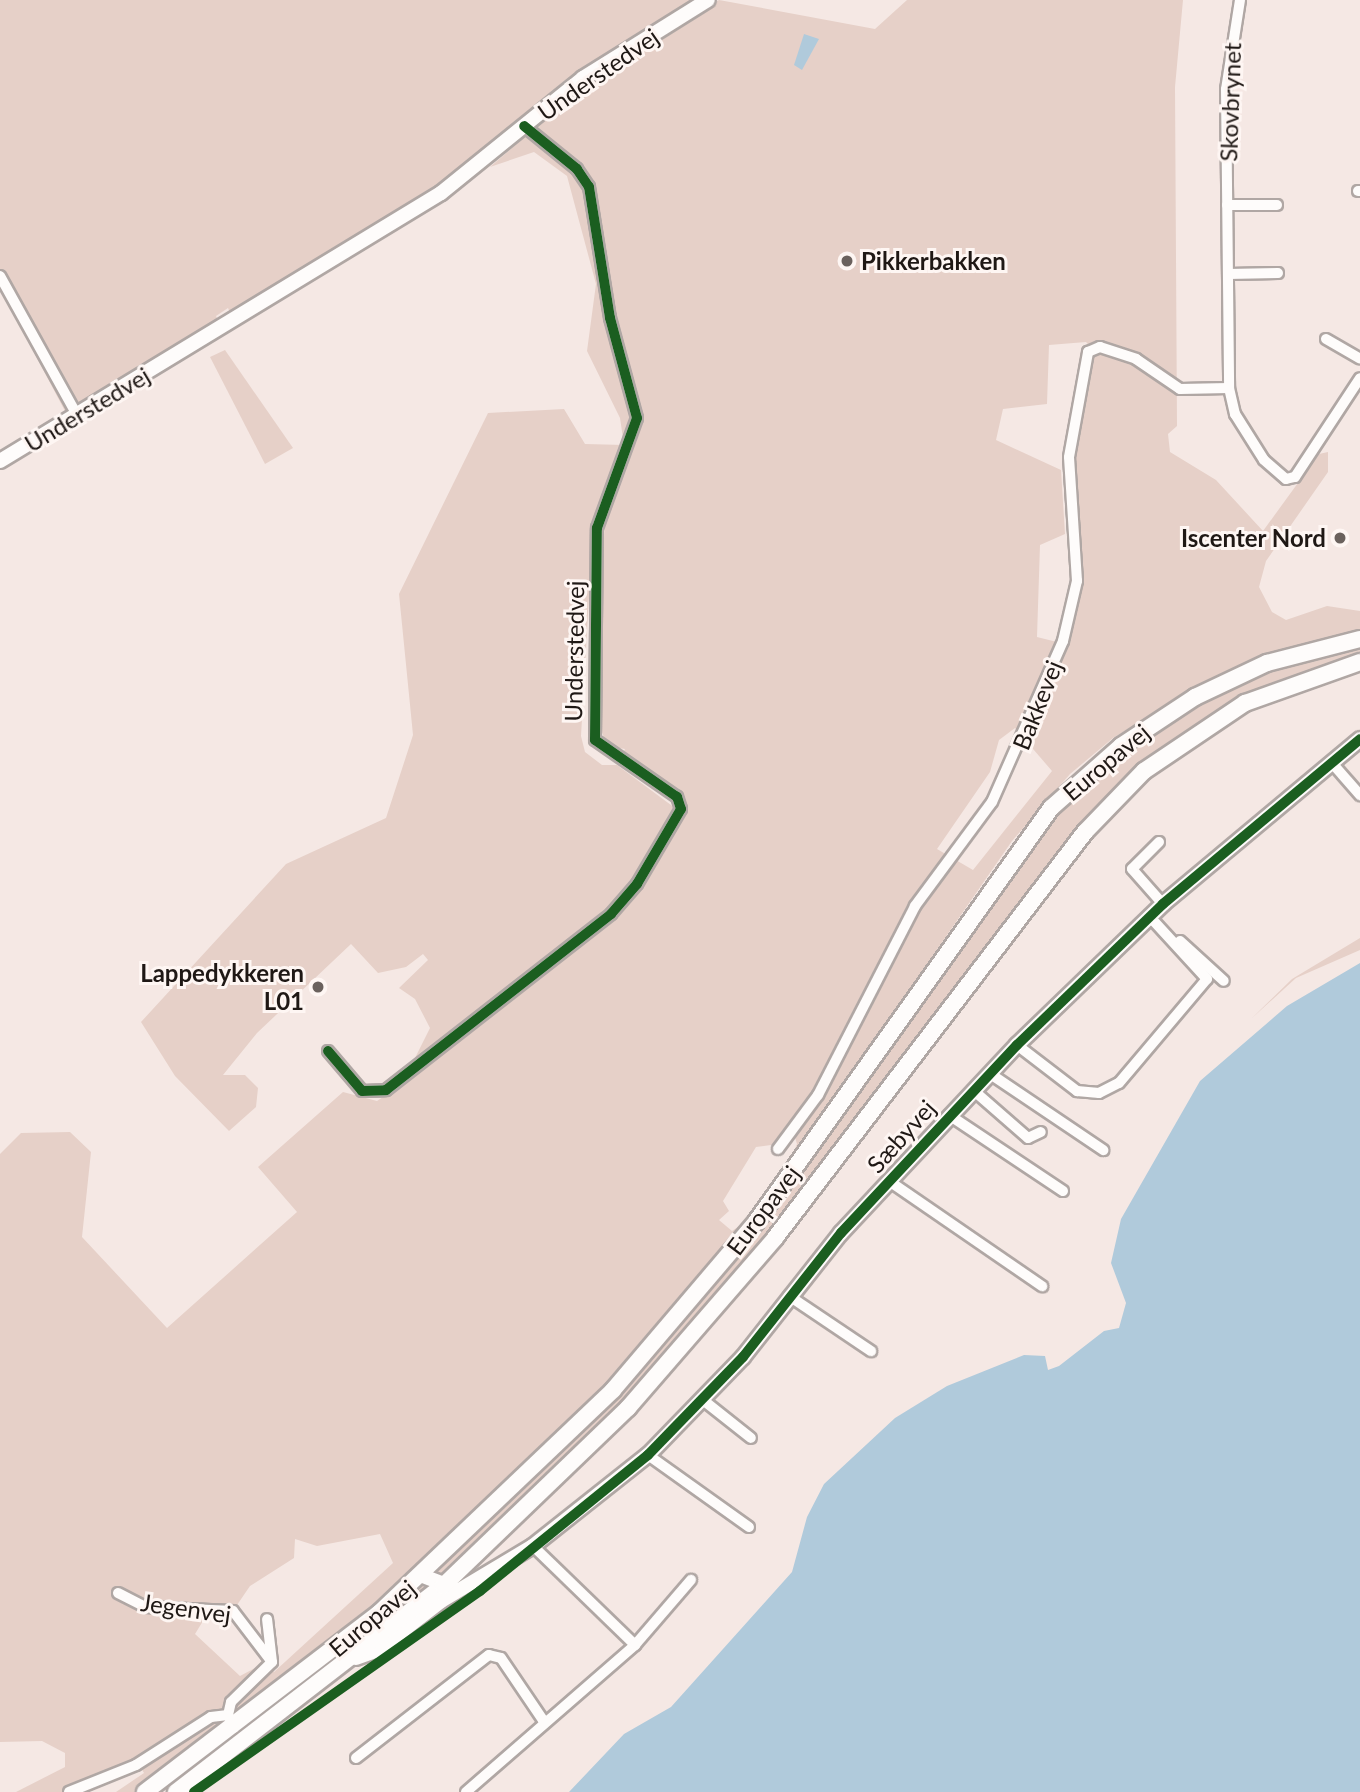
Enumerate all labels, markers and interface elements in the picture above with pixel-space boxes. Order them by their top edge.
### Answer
street label: Understedvej [532,22,664,126]
street label: Skovbrynet [1214,42,1246,162]
place label: Pikkerbakken [861,247,1006,275]
marker: Pikkerbakken [839,253,855,269]
street label: Understedvej [19,360,155,458]
place label: Iscenter Nord [1181,524,1326,552]
marker: Iscenter Nord [1332,530,1348,546]
street label: Understedvej [558,580,590,722]
street label: Bakkevej [1006,656,1068,754]
street label: Europavej [1057,717,1155,807]
place label: Lappedykkeren L01 [140,959,304,1015]
marker: Lappedykkeren L01 [310,979,326,995]
street label: Sæbyvej [861,1094,941,1178]
street label: Europavej [720,1160,806,1260]
street label: Europavej [323,1573,421,1663]
street label: Jegenvej [139,1587,233,1629]

